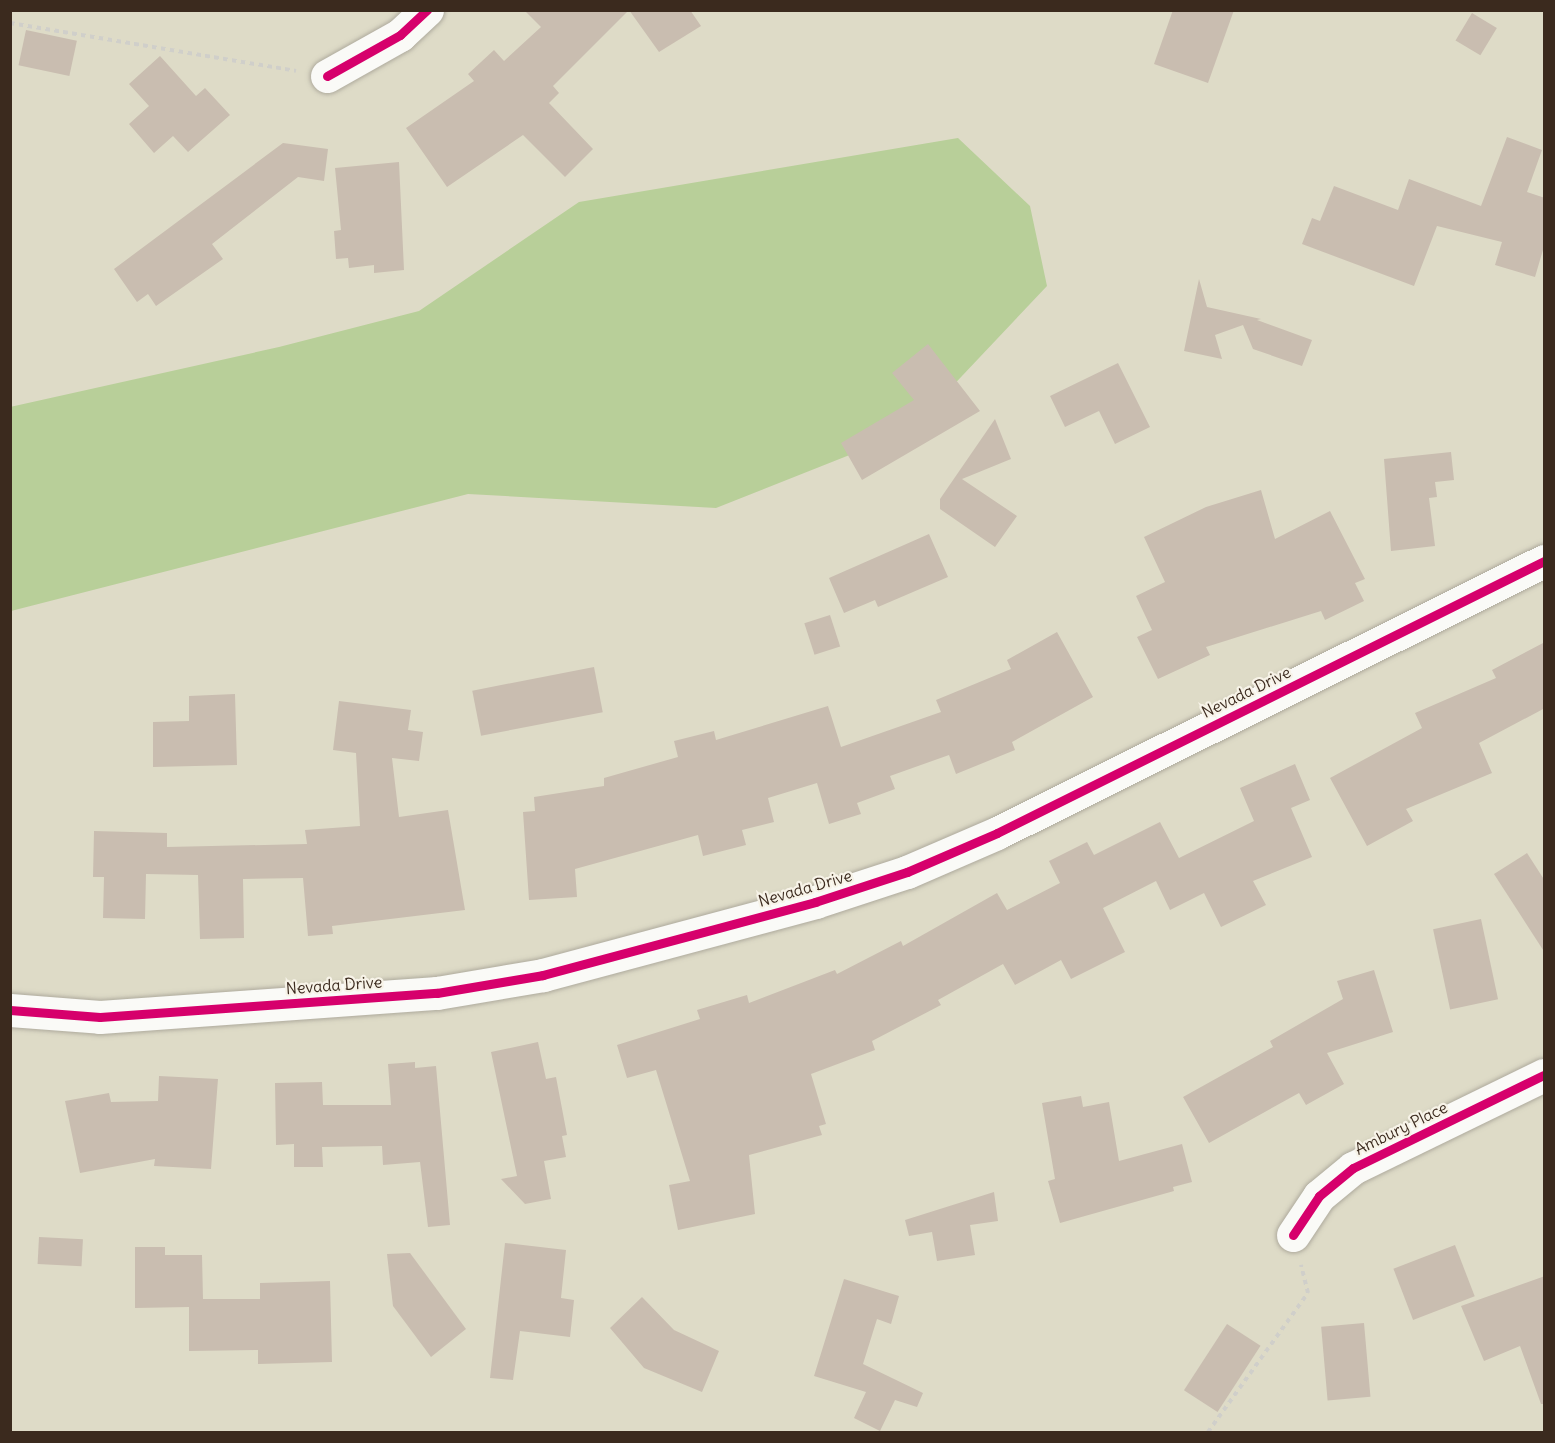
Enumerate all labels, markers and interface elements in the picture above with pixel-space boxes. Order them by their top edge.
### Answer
street label: Nevada Drive [1198,662,1294,722]
street label: Nevada Drive [756,865,854,911]
street label: Nevada Drive [285,972,383,998]
street label: Ambury Place [1352,1097,1450,1159]

